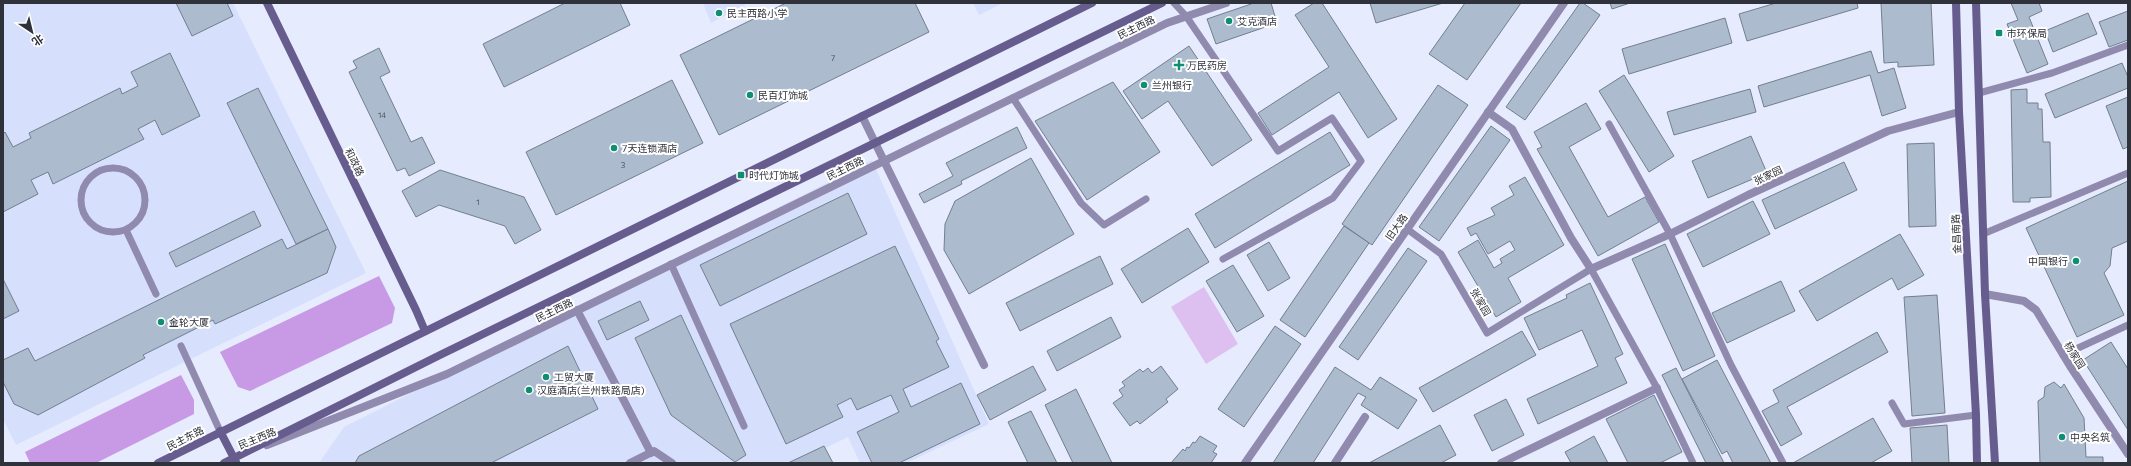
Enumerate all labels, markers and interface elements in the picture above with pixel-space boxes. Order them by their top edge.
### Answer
place label: 民主西路小学 [727,7,787,19]
marker: 民主西路小学 [714,8,724,18]
north arrow [12,12,52,52]
street label: 民主西路 [1115,13,1157,41]
place label: 艾克酒店 [1237,15,1277,27]
marker: 艾克酒店 [1224,16,1234,26]
place label: 市环保局 [2007,27,2047,39]
marker: 市环保局 [1994,28,2004,38]
text: 北 [30,32,46,49]
house number: 7 [831,53,835,63]
place label: 万民药房 [1187,59,1227,71]
marker: 万民药房 [1174,60,1184,70]
place label: 兰州银行 [1152,79,1192,91]
marker: 兰州银行 [1139,80,1149,90]
place label: 民百灯饰城 [758,89,808,101]
marker: 民百灯饰城 [745,90,755,100]
house number: 14 [378,110,386,120]
place label: 7天连锁酒店 [622,142,677,154]
marker: 7天连锁酒店 [609,143,619,153]
street label: 和政路 [343,146,367,178]
street label: 民主西路 [824,154,866,182]
house number: 3 [621,160,626,170]
street label: 张家园 [1752,163,1784,187]
place label: 时代灯饰城 [749,169,799,181]
marker: 时代灯饰城 [736,170,746,180]
house number: 1 [476,197,480,207]
street label: 旧大路 [1382,211,1410,243]
street label: 金昌南路 [1949,214,1963,254]
place label: 中国银行 [2028,255,2068,267]
marker: 中国银行 [2071,256,2081,266]
street label: 张家园 [1468,286,1494,318]
street label: 民主西路 [533,296,575,324]
place label: 金轮大厦 [169,316,209,328]
marker: 金轮大厦 [156,317,166,327]
street label: 杨家园 [2062,339,2088,371]
place label: 工贸大厦 [554,371,594,383]
marker: 工贸大厦 [541,372,551,382]
place label: 汉庭酒店(兰州铁路局店) [537,384,645,396]
marker: 汉庭酒店(兰州铁路局店) [524,385,534,395]
street label: 民主东路 [164,424,206,452]
street label: 民主西路 [236,425,278,451]
place label: 中央名筑 [2070,431,2110,443]
marker: 中央名筑 [2057,432,2067,442]

